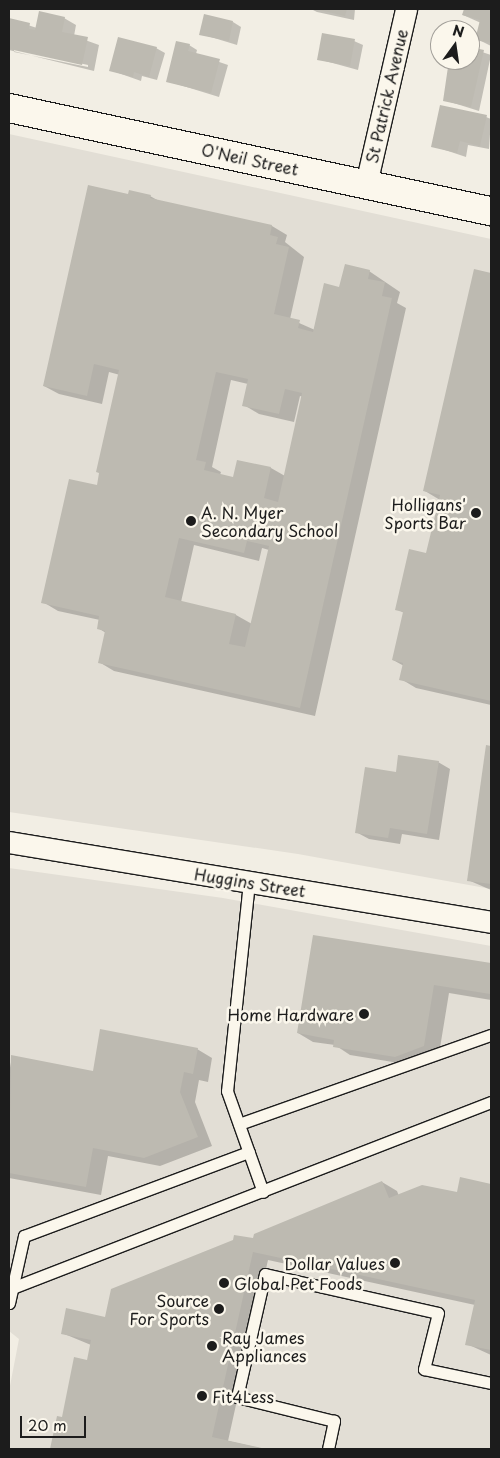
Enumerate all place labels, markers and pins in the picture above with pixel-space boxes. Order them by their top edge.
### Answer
place label: Holligans' Sports Bar [384,494,466,532]
place label: A. N. Myer Secondary School [201,502,338,540]
marker: Holligans' Sports Bar [470,507,482,519]
marker: A. N. Myer Secondary School [185,515,197,527]
place label: Home Hardware [228,1004,354,1024]
marker: Home Hardware [358,1008,370,1020]
place label: Dollar Values [283,1253,385,1273]
marker: Dollar Values [389,1257,401,1269]
place label: Global Pet Foods [234,1273,362,1293]
marker: Global Pet Foods [218,1277,230,1289]
place label: Source For Sports [130,1290,209,1328]
marker: Source For Sports [213,1303,225,1315]
place label: Ray James Appliances [222,1327,307,1365]
marker: Ray James Appliances [206,1340,218,1352]
place label: Fit4Less [212,1386,274,1406]
marker: Fit4Less [196,1390,208,1402]

